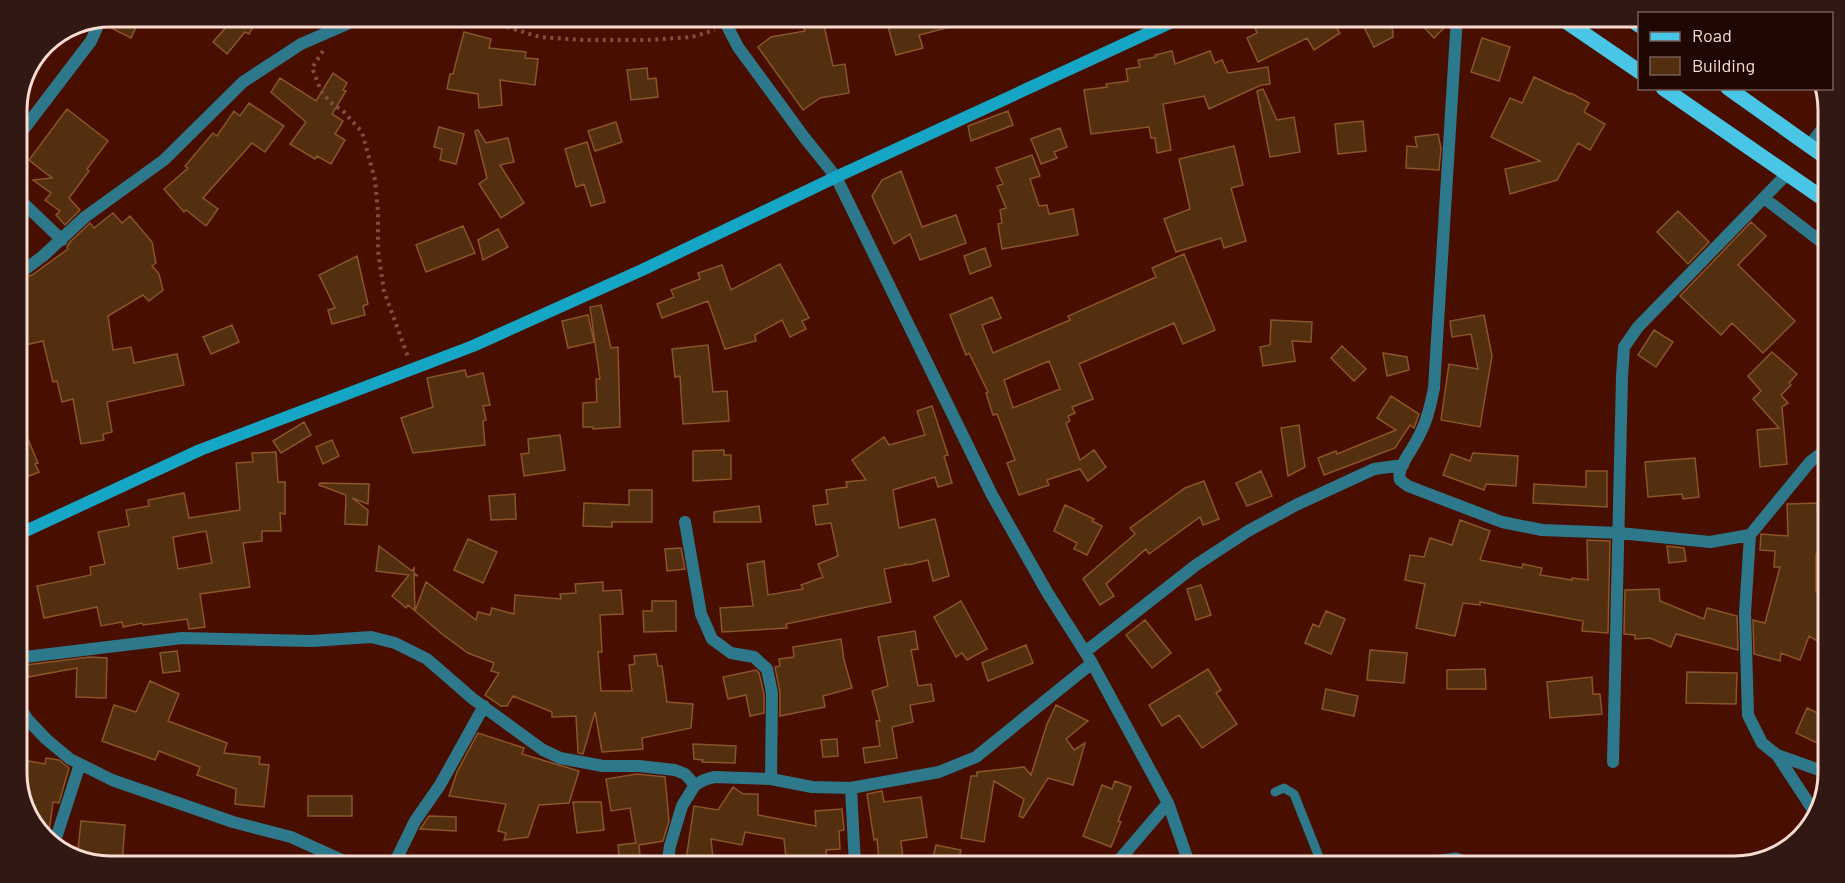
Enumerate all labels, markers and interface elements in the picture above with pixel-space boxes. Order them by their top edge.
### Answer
legend [1638,12,1833,90]
text: Road [1692,24,1732,46]
text: Building [1692,54,1755,76]

